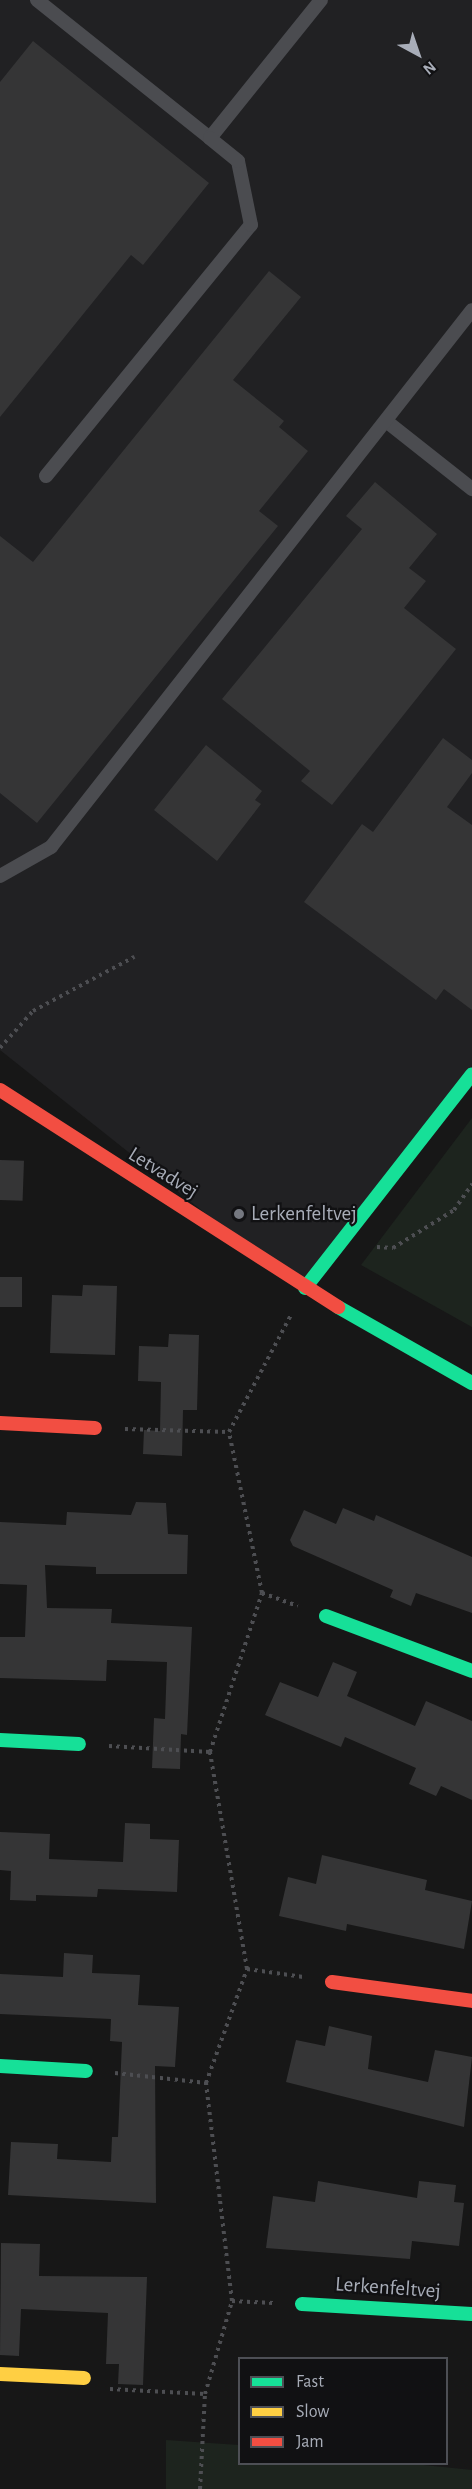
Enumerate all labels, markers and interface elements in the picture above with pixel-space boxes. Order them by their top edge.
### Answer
north arrow [388,24,448,84]
text: N [420,58,439,77]
street label: Letvadvej [123,1142,203,1204]
place label: Lerkenfeltvej [251,1201,357,1227]
marker: Lerkenfeltvej [232,1207,246,1221]
street label: Lerkenfeltvej [334,2272,442,2304]
legend [238,2357,448,2465]
text: Fast [296,2373,324,2391]
text: Slow [296,2403,329,2421]
text: Jam [296,2433,324,2451]

